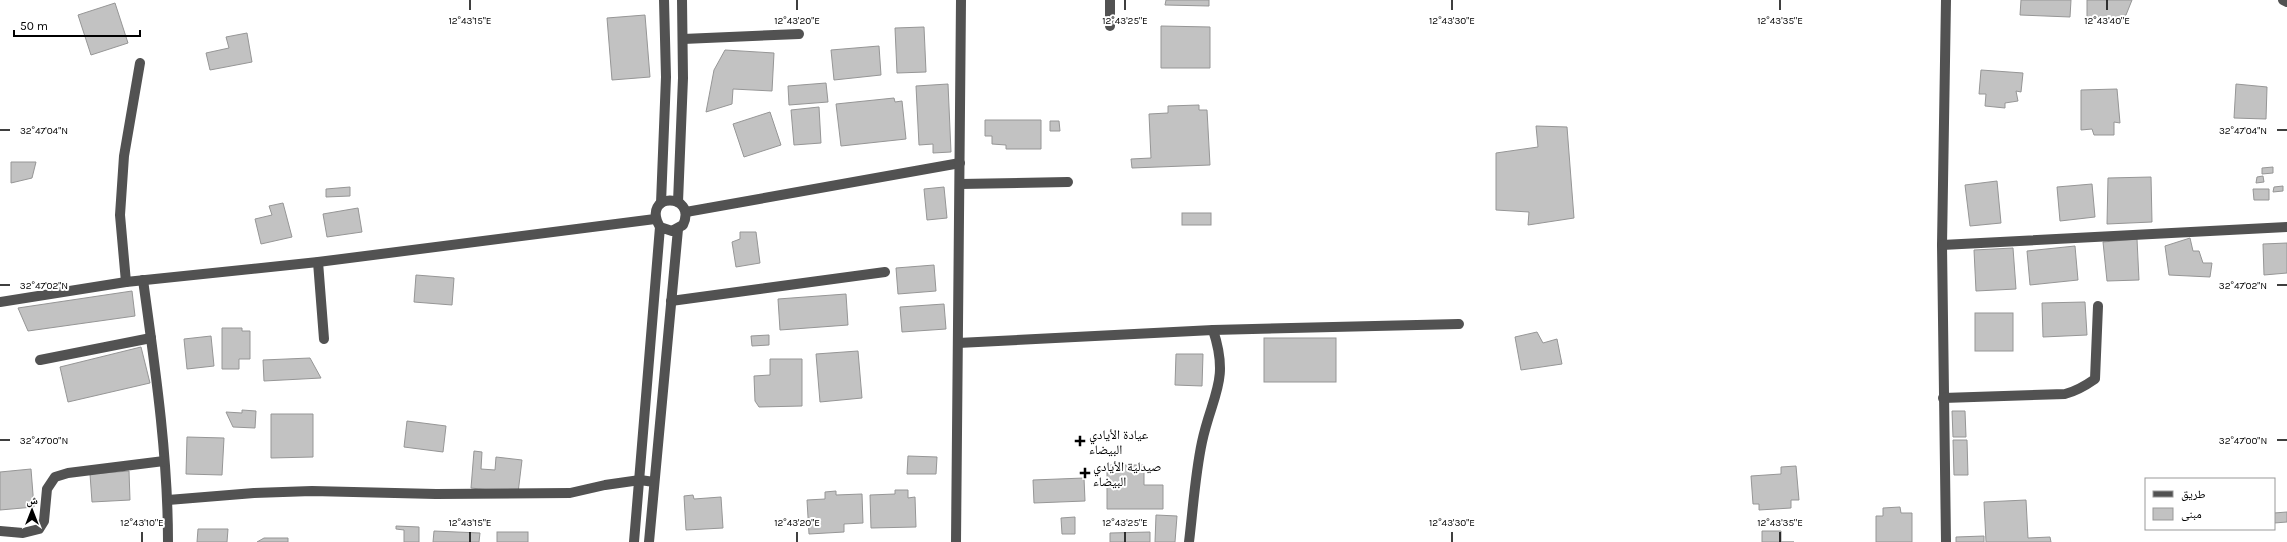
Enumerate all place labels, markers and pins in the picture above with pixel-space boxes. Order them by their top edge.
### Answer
place label: عيادة الأيادي البيضاء [1089,427,1149,457]
marker: عيادة الأيادي البيضاء [1074,435,1086,447]
place label: صيدلية الأيادي البيضاء [1093,459,1161,489]
marker: صيدلية الأيادي البيضاء [1080,468,1090,478]

